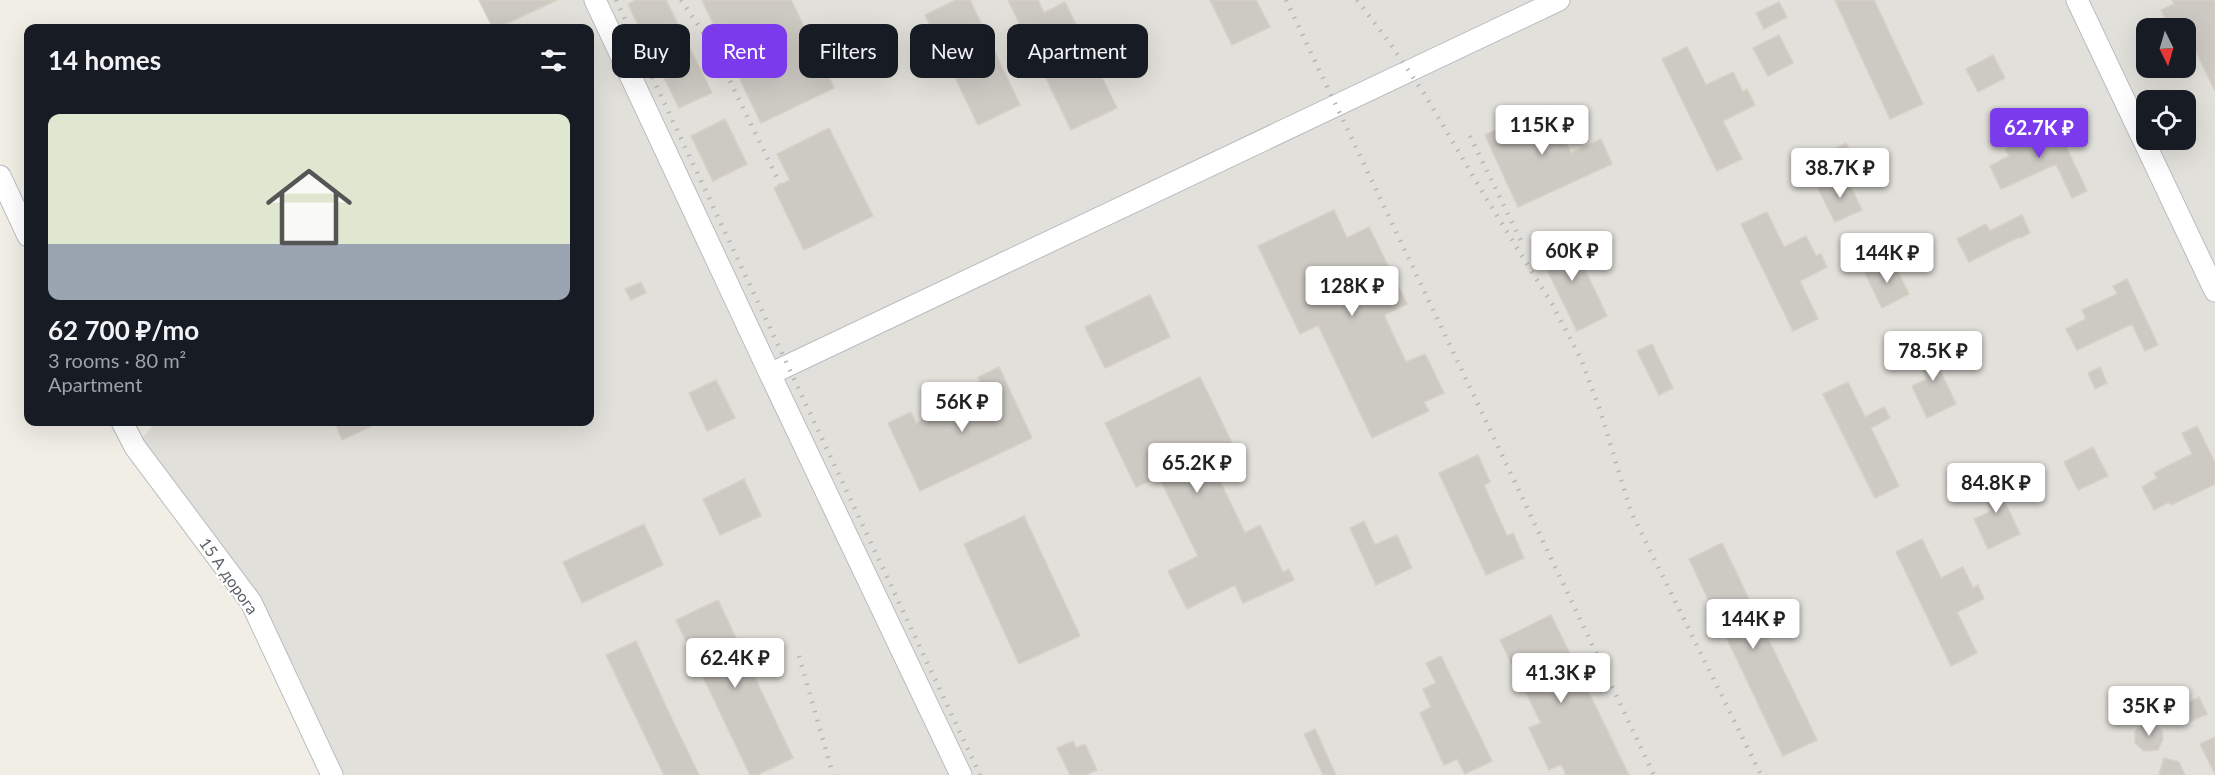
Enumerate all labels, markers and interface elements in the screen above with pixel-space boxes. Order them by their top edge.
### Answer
north arrow [2136,18,2196,78]
map controls [2136,18,2196,150]
chip: Buy [612,24,690,78]
chip: Rent [702,24,787,78]
chip: Filters [799,24,898,78]
chip: New [910,24,995,78]
chip: Apartment [1007,24,1148,78]
text: 14 homes [48,44,161,76]
icon: filters [537,44,570,77]
button: locate [2136,90,2196,150]
pin: 115K ₽ [1493,105,1591,156]
pin: 62.7K ₽ [1984,108,2094,159]
text: 115K ₽ [1509,112,1575,136]
text: 62.7K ₽ [2004,115,2074,139]
pin: 38.7K ₽ [1785,148,1895,199]
icon: home [255,153,363,261]
text: 38.7K ₽ [1805,155,1875,179]
pin: 60K ₽ [1530,231,1614,282]
pin: 144K ₽ [1838,233,1936,284]
text: 60K ₽ [1545,238,1599,262]
text: 144K ₽ [1854,240,1920,264]
pin: 128K ₽ [1303,266,1401,317]
text: 128K ₽ [1319,273,1385,297]
text: 62 700 ₽/mo [48,314,199,346]
pin: 78.5K ₽ [1878,331,1988,382]
text: 78.5K ₽ [1898,338,1968,362]
text: 3 rooms · 80 m² [48,348,186,372]
text: Apartment [48,372,142,396]
pin: 56K ₽ [920,382,1004,433]
text: 56K ₽ [935,389,989,413]
pin: 65.2K ₽ [1142,443,1252,494]
text: 65.2K ₽ [1162,450,1232,474]
pin: 84.8K ₽ [1941,463,2051,514]
text: 84.8K ₽ [1961,470,2031,494]
street label: 15 А дорога [196,534,263,618]
pin: 144K ₽ [1704,599,1802,650]
text: 144K ₽ [1720,606,1786,630]
pin: 62.4K ₽ [680,638,790,689]
text: 62.4K ₽ [700,645,770,669]
pin: 41.3K ₽ [1506,653,1616,704]
text: 41.3K ₽ [1526,660,1596,684]
pin: 35K ₽ [2107,686,2191,737]
text: 35K ₽ [2122,693,2176,717]

